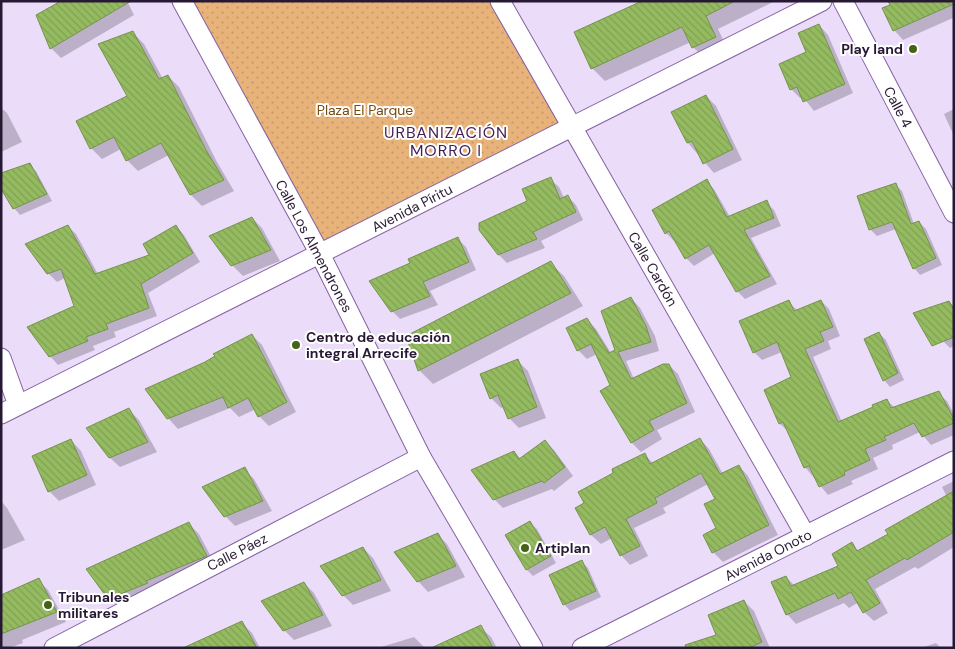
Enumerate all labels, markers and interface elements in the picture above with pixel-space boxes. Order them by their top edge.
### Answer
place label: Play land [841,40,903,58]
marker: Play land [907,43,919,55]
street label: Calle 4 [880,83,917,131]
park label: Plaza El Parque [317,101,413,119]
district label: URBANIZACIÓN MORRO I [384,122,508,161]
street label: Calle Los Almendrones [271,177,357,315]
street label: Avenida Píritu [369,180,455,236]
street label: Calle Cardón [624,228,682,310]
place label: Centro de educación integral Arrecife [306,328,450,362]
marker: Centro de educación integral Arrecife [290,339,302,351]
street label: Avenida Onoto [721,525,815,585]
street label: Calle Páez [204,529,270,575]
place label: Artiplan [535,539,590,557]
marker: Artiplan [519,542,531,554]
place label: Tribunales militares [58,588,130,622]
marker: Tribunales militares [42,599,54,611]

